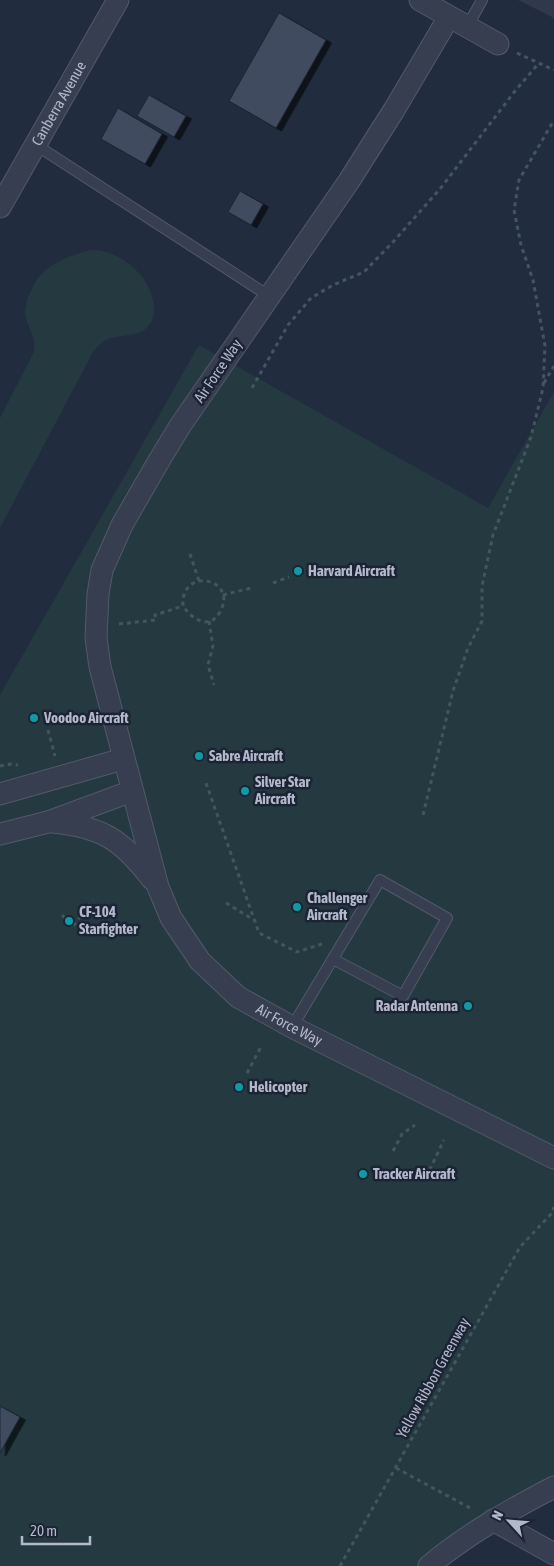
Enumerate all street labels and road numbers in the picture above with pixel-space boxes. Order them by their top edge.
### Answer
street label: Canberra Avenue [28,58,89,148]
street label: Air Force Way [190,336,245,406]
street label: Air Force Way [253,1000,325,1049]
street label: Yellow Ribbon Greenway [392,1315,473,1441]

